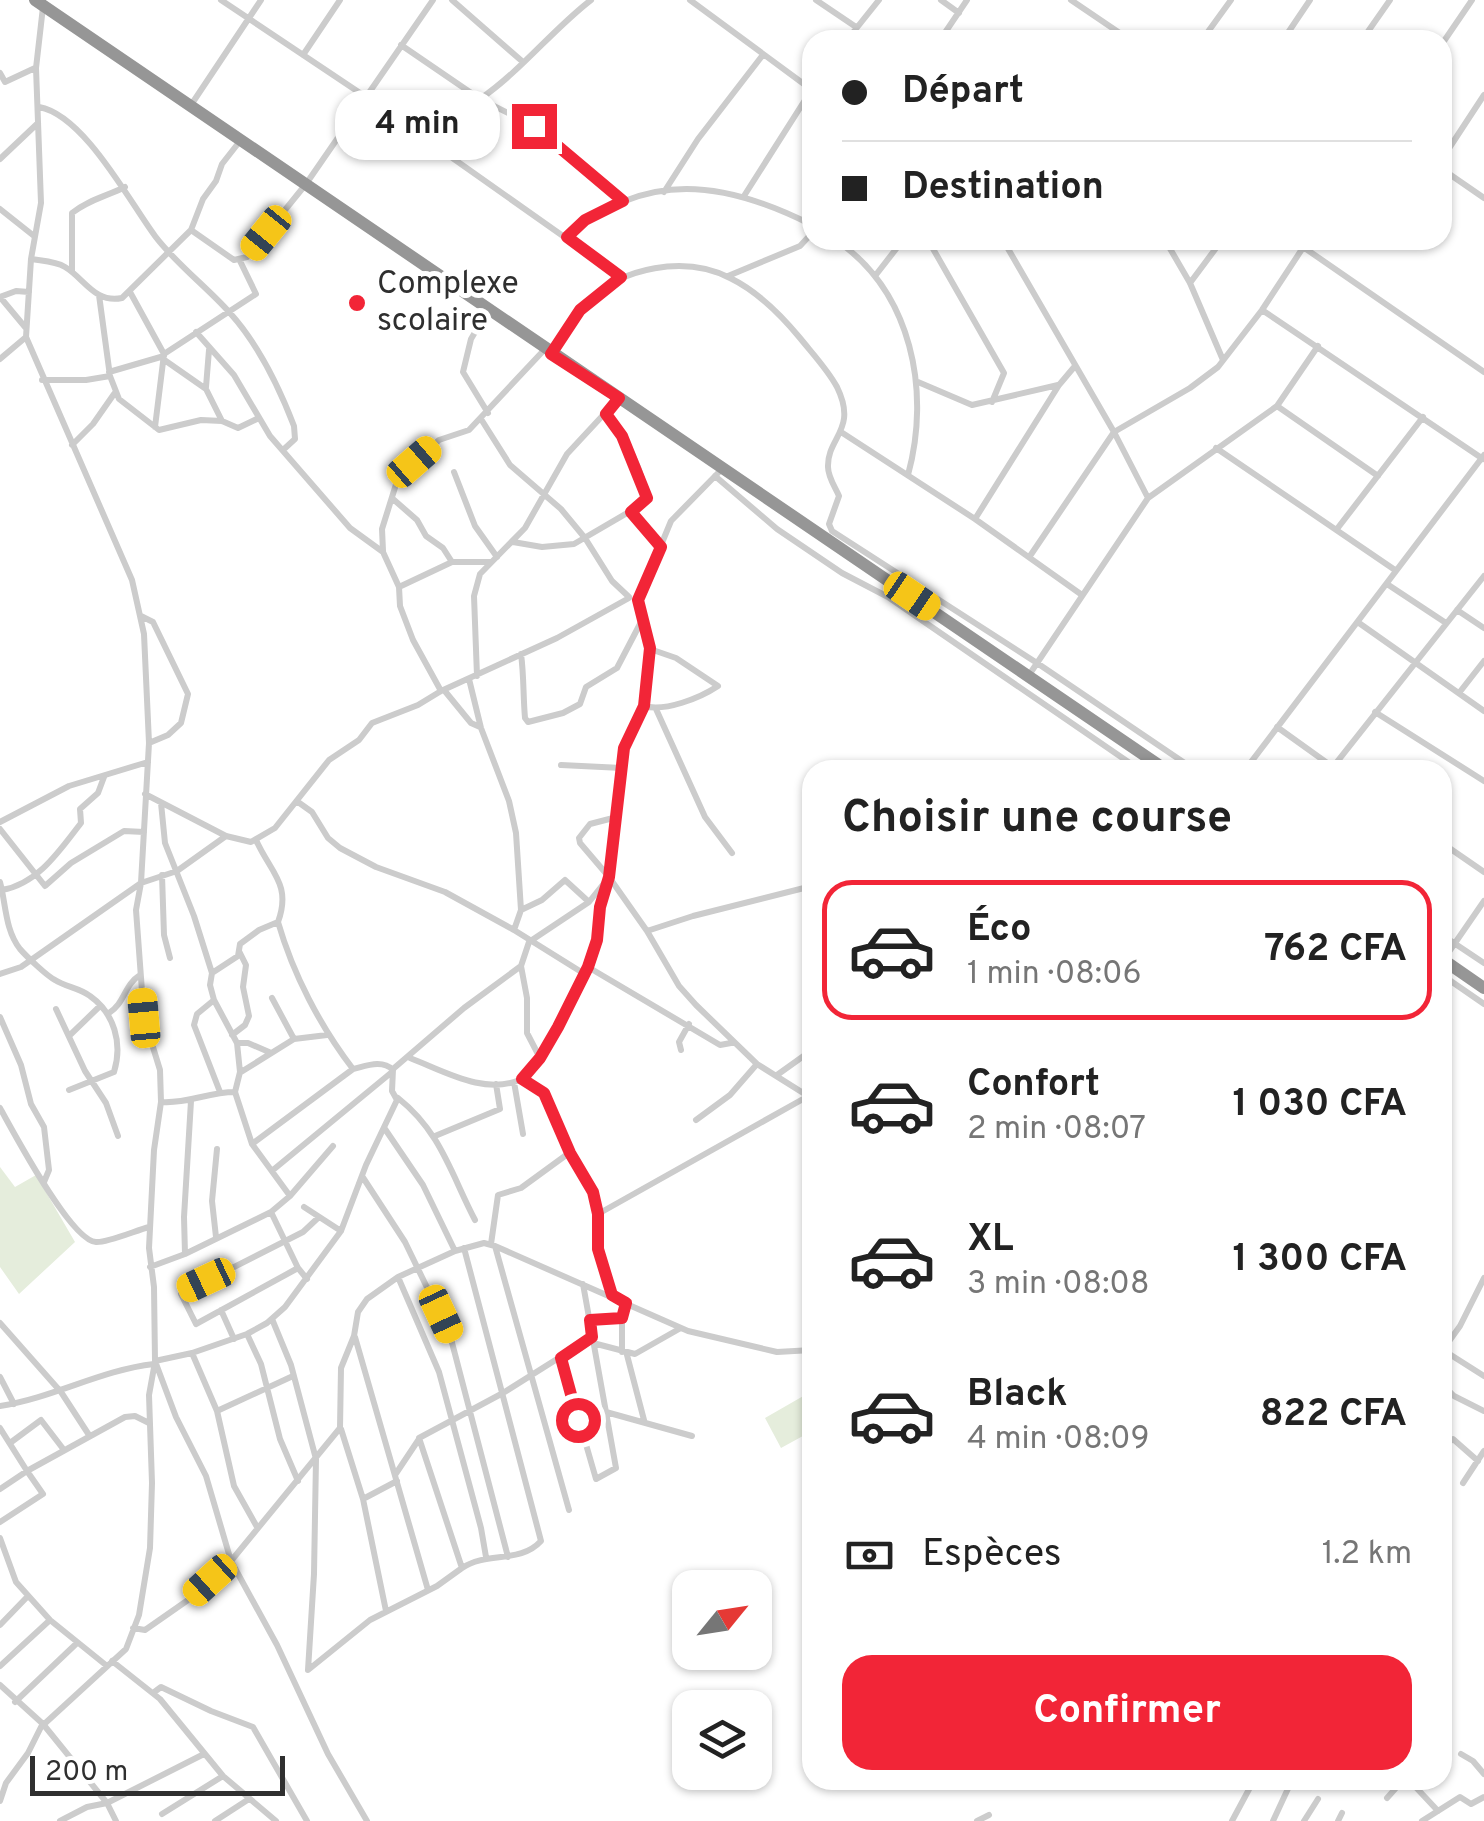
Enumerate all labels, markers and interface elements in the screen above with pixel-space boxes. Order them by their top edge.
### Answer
text: Départ [902,68,1024,117]
callout: 4 min [334,91,499,161]
route end [512,104,557,149]
text: 4 min [375,105,460,145]
text: Destination [902,164,1104,213]
car [235,200,297,266]
place label: Complexe scolaire [377,265,519,342]
marker: Complexe scolaire [346,292,368,314]
car [382,431,446,493]
car [879,567,945,625]
text: Choisir une course [842,791,1232,848]
icon: car [847,905,937,995]
text: Éco [967,906,1031,955]
text: 762 CFA [1264,926,1407,975]
text: 1 min · 08:06 [967,955,1142,995]
car [126,987,162,1049]
icon: car [847,1060,937,1150]
text: Confort [967,1061,1100,1110]
text: 1 030 CFA [1233,1081,1407,1130]
text: 2 min · 08:07 [967,1110,1146,1150]
icon: car [847,1215,937,1305]
text: XL [967,1216,1014,1265]
text: 1 300 CFA [1232,1236,1407,1285]
car [172,1254,240,1306]
text: 3 min · 08:08 [967,1265,1149,1305]
car [415,1280,467,1348]
icon: car [847,1370,937,1460]
text: Black [967,1371,1067,1420]
text: 822 CFA [1260,1391,1407,1440]
route start [556,1398,601,1443]
text: 4 min · 08:09 [967,1420,1150,1460]
icon: cash [842,1528,897,1583]
text: Espèces [922,1531,1062,1580]
text: 1.2 km [1322,1535,1412,1575]
car [178,1549,242,1611]
north arrow [672,1570,772,1670]
map controls [672,1570,772,1790]
button: Confirmer [842,1655,1412,1770]
button: layers [672,1690,772,1790]
scale bar [30,1751,285,1796]
text: 200 m [45,1755,128,1791]

